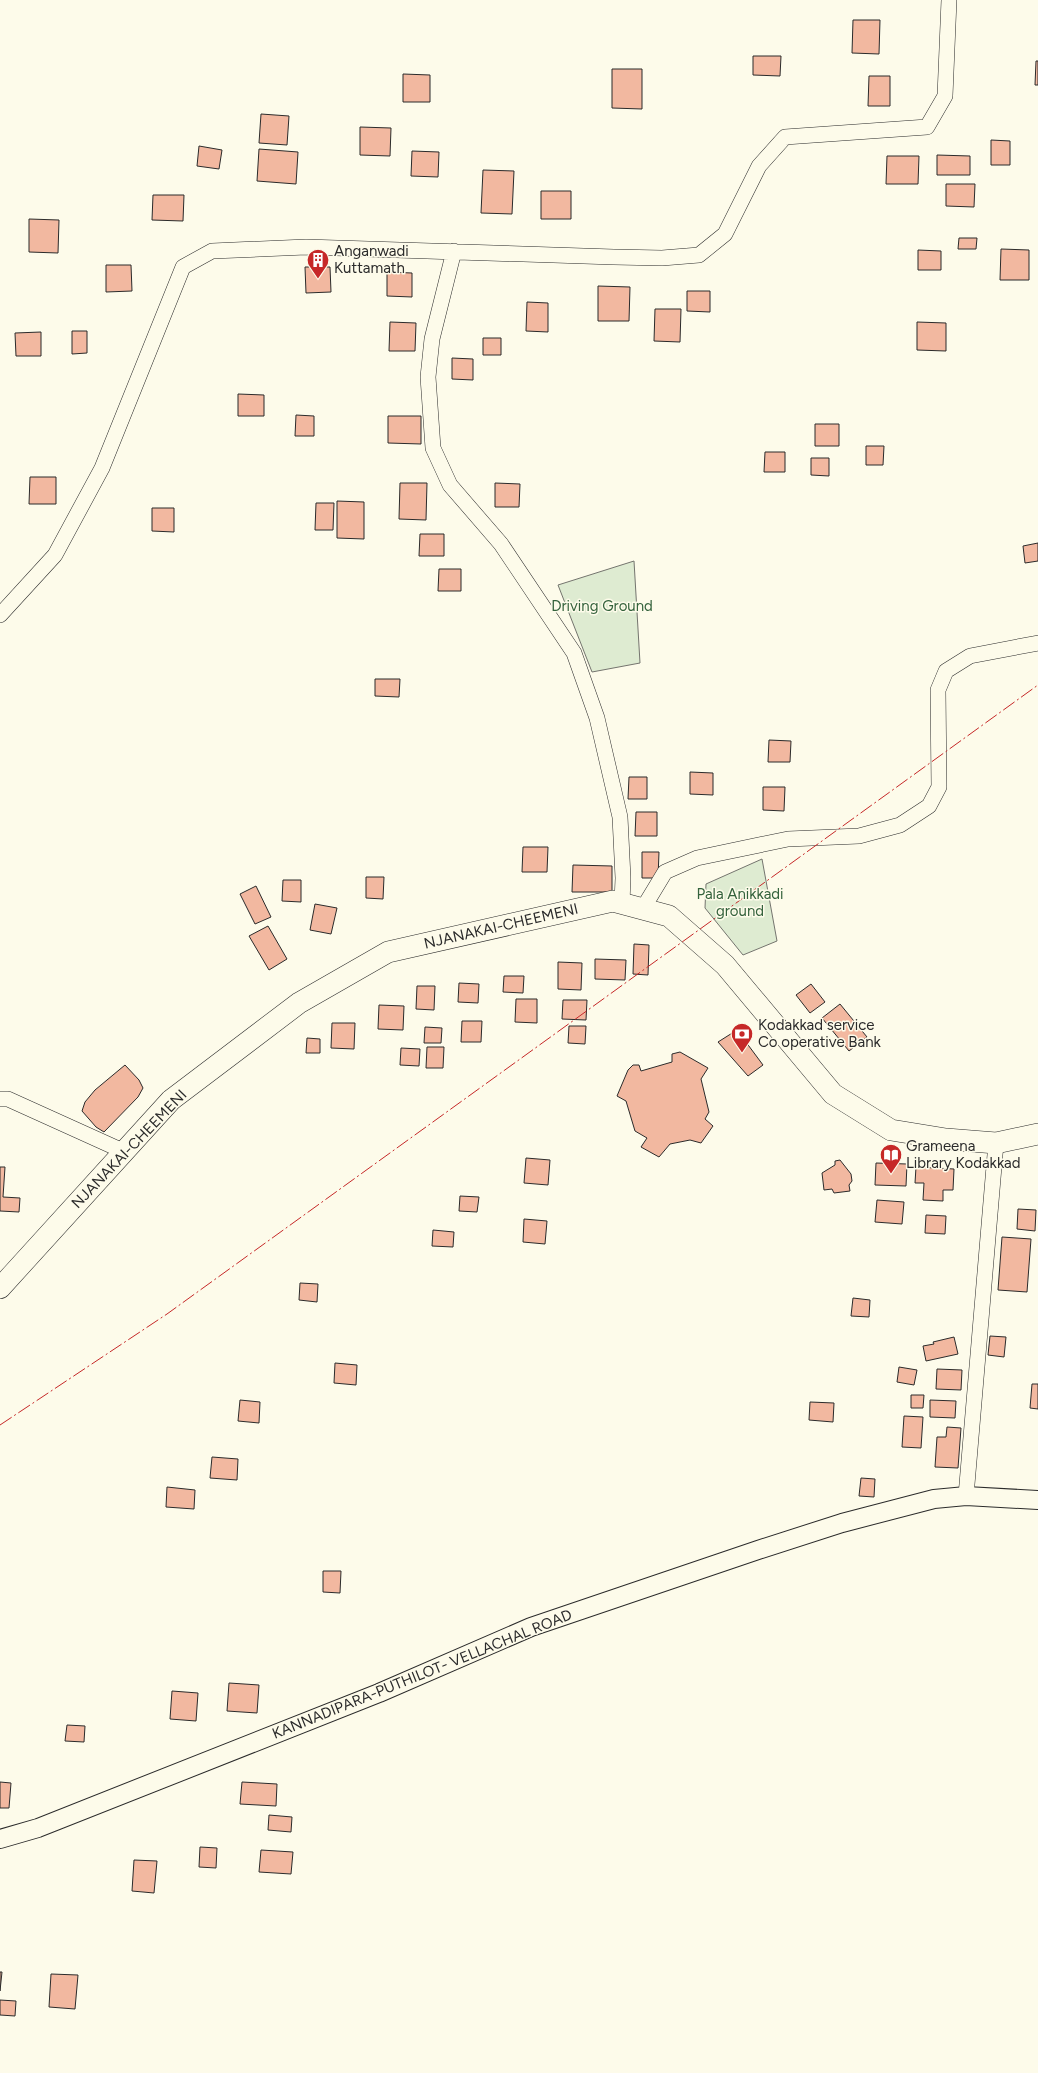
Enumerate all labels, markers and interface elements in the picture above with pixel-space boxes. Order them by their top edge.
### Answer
place label: Anganwadi Kuttamath [334,242,409,277]
building icon: Anganwadi Kuttamath [305,247,331,280]
park label: Driving Ground [551,597,653,615]
park label: Pala Anikkadi ground [696,885,784,920]
street label: NJANAKAI-CHEEMENI [422,899,580,953]
place label: Kodakkad service Co operative Bank [758,1016,882,1051]
bank icon: Kodakkad service Co operative Bank [729,1021,755,1054]
street label: NJANAKAI-CHEEMENI [68,1086,190,1212]
place label: Grameena Library Kodakkad [906,1137,1020,1172]
library icon: Grameena Library Kodakkad [878,1142,904,1175]
street label: KANNADIPARA-PUTHILOT- VELLACHAL ROAD [269,1605,575,1743]

